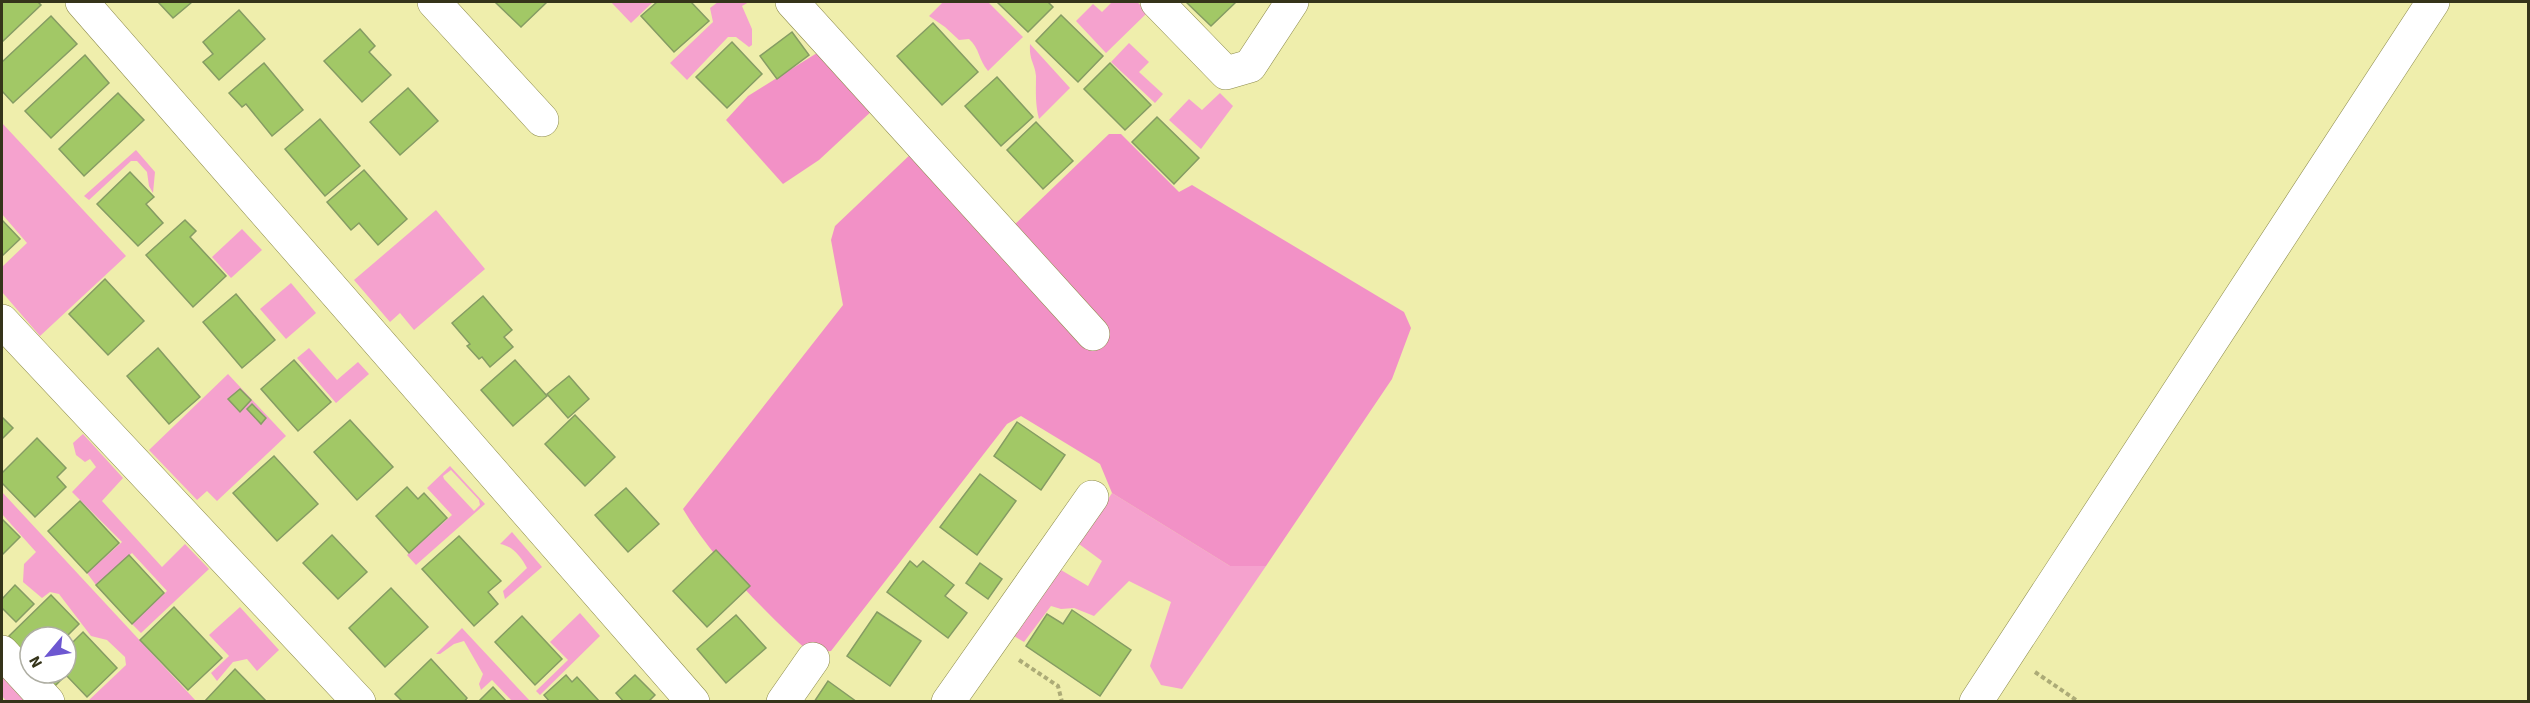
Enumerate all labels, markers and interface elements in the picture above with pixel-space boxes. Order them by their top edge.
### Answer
north arrow [18,625,78,685]
text: N [24,652,48,672]

